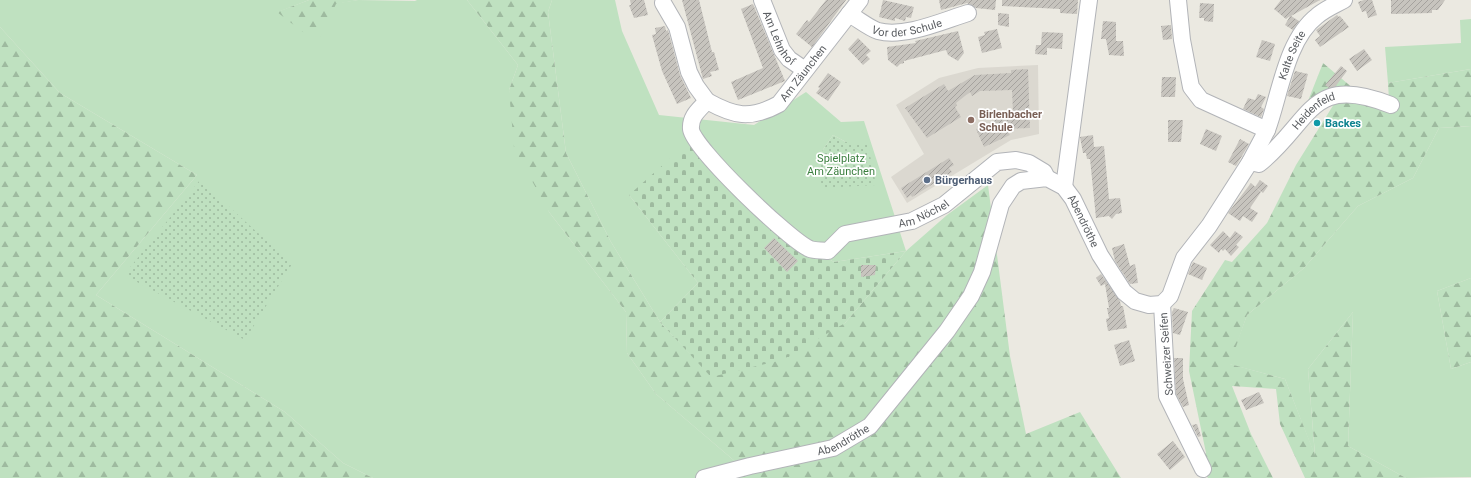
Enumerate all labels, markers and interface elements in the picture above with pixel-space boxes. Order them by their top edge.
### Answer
street label: Am Lehnhof [760,9,798,69]
street label: Vor der Schule [870,16,944,40]
street label: Kalte Seite [1276,28,1309,81]
street label: Am Zäunchen [777,43,829,104]
street label: Heidenfeld [1290,90,1337,132]
place label: Birlenbacher Schule [979,108,1042,134]
marker: Birlenbacher Schule [966,115,976,125]
place label: Backes [1325,117,1361,130]
marker: Backes [1312,118,1322,128]
park label: Spielplatz Am Zäunchen [807,152,875,178]
place label: Bürgerhaus [935,174,993,187]
marker: Bürgerhaus [922,175,932,185]
street label: Abendröthe [1065,192,1101,250]
street label: Am Nöchel [897,198,952,231]
street label: Schweizer Seifen [1157,312,1176,396]
street label: Abendröthe [816,422,872,458]

